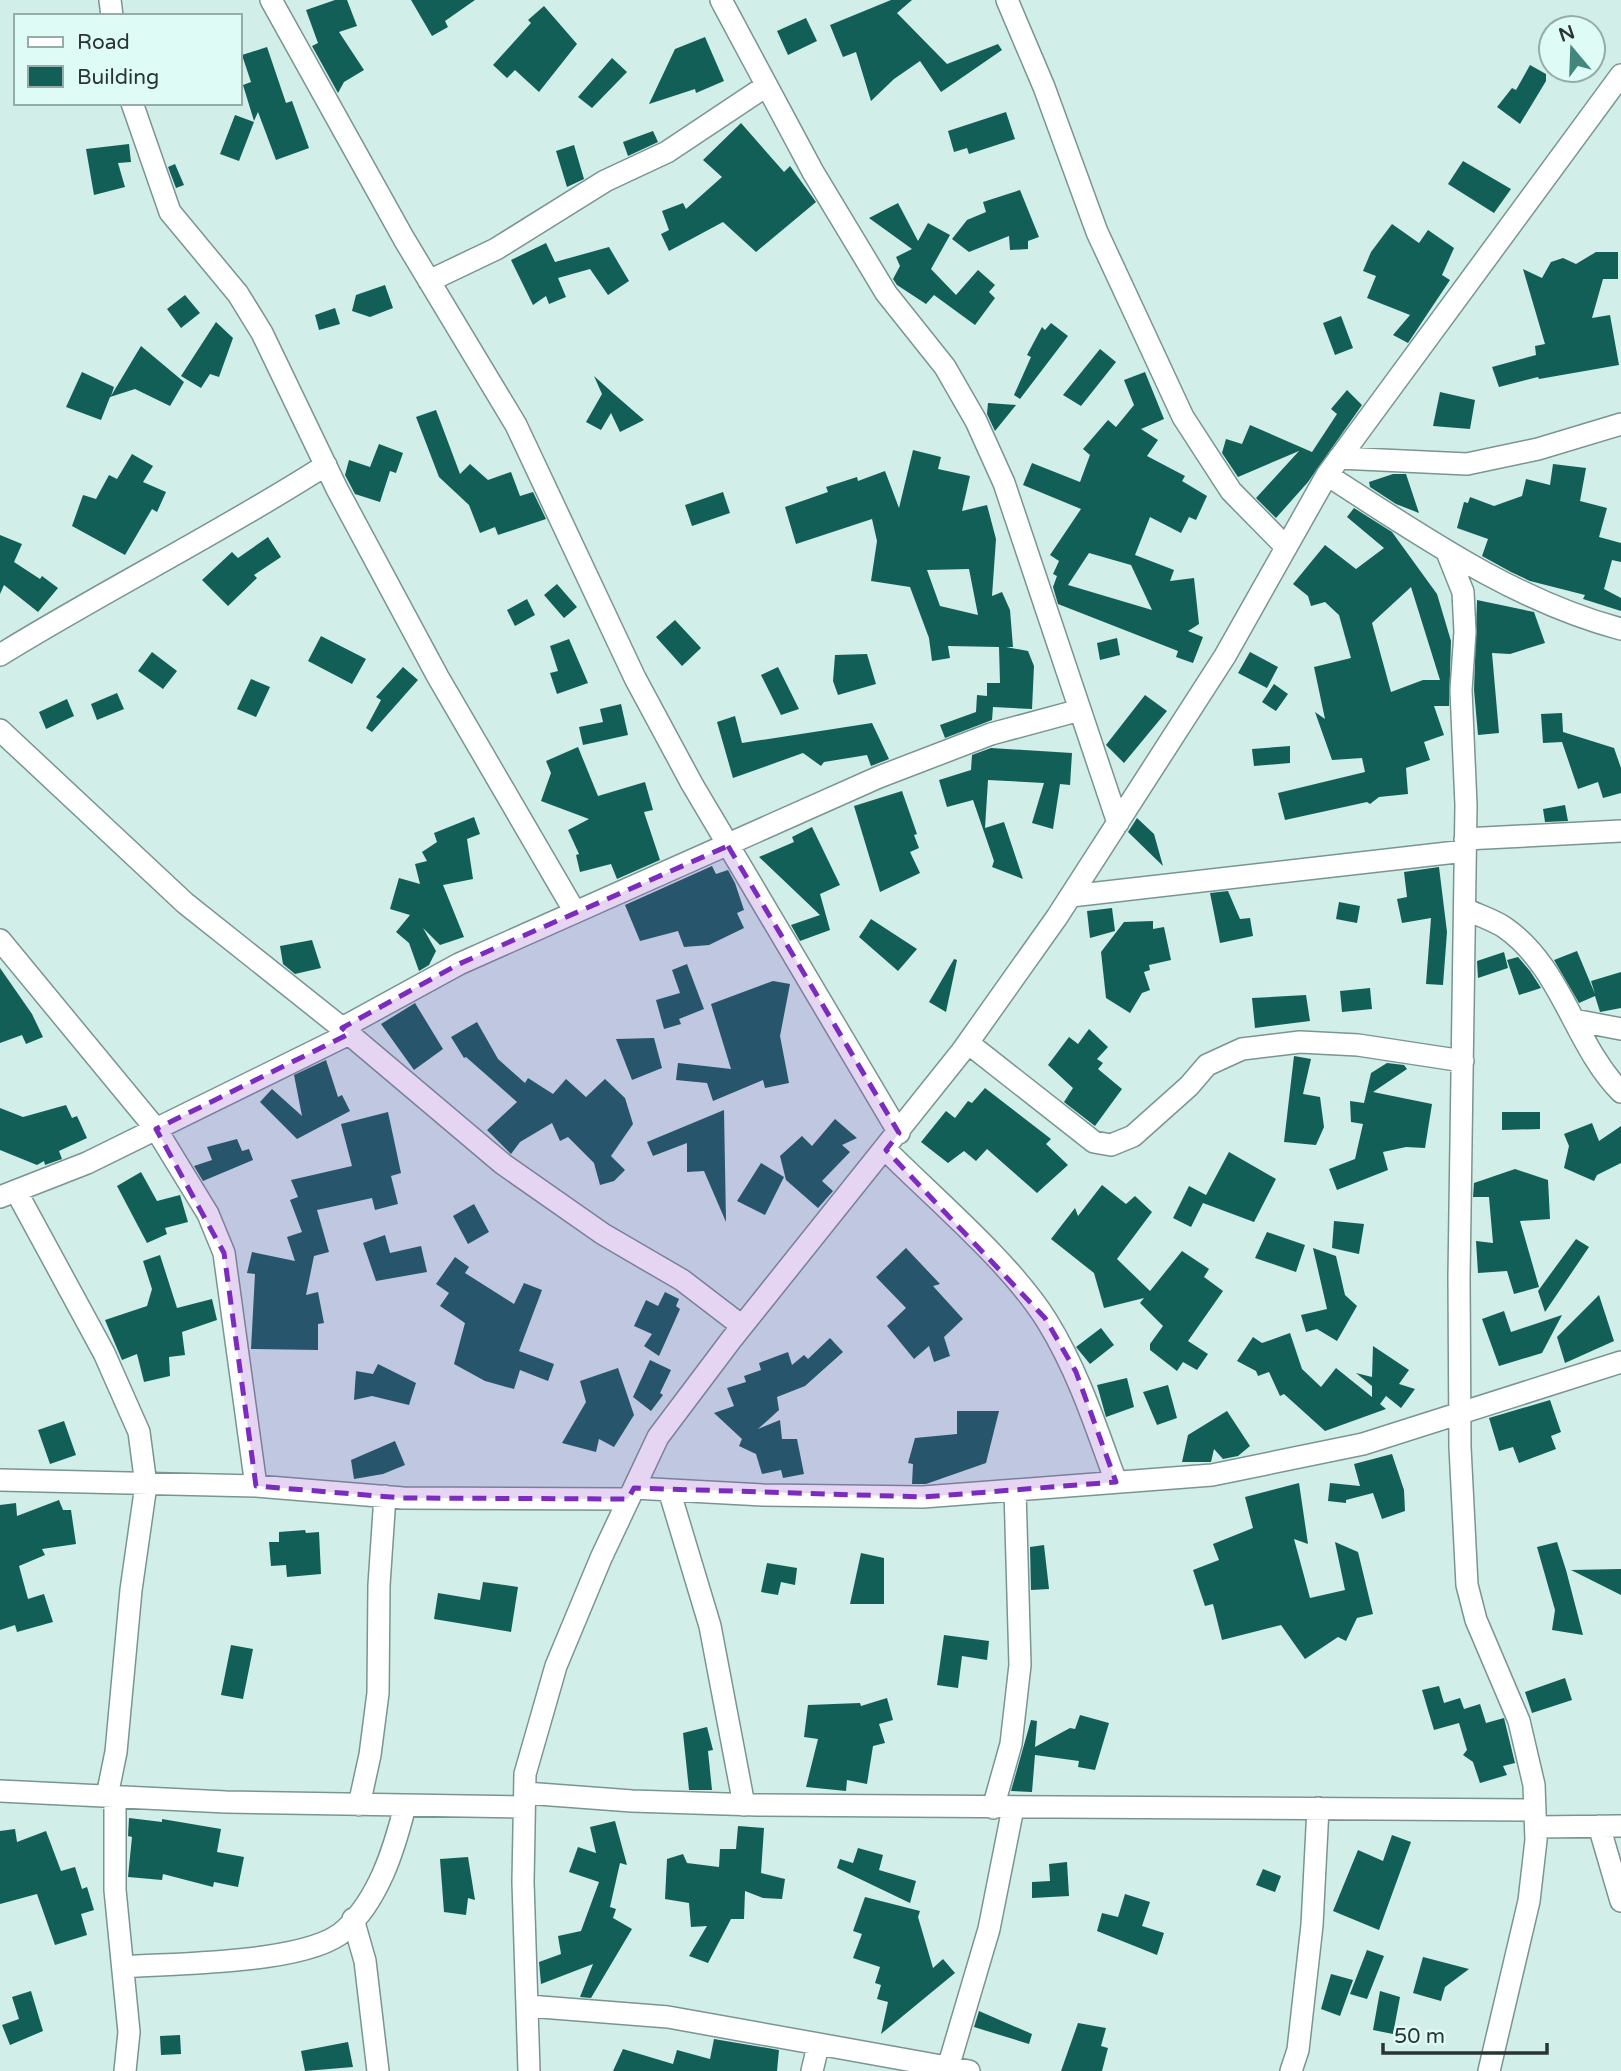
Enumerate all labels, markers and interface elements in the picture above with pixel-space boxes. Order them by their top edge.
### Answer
legend [14,14,242,105]
north arrow [1537,14,1607,84]
text: N [1556,21,1578,47]
text: Road [77,30,130,55]
text: Building [77,65,159,90]
scale bar [1383,2011,1548,2056]
text: 50 m [1394,2024,1445,2049]

